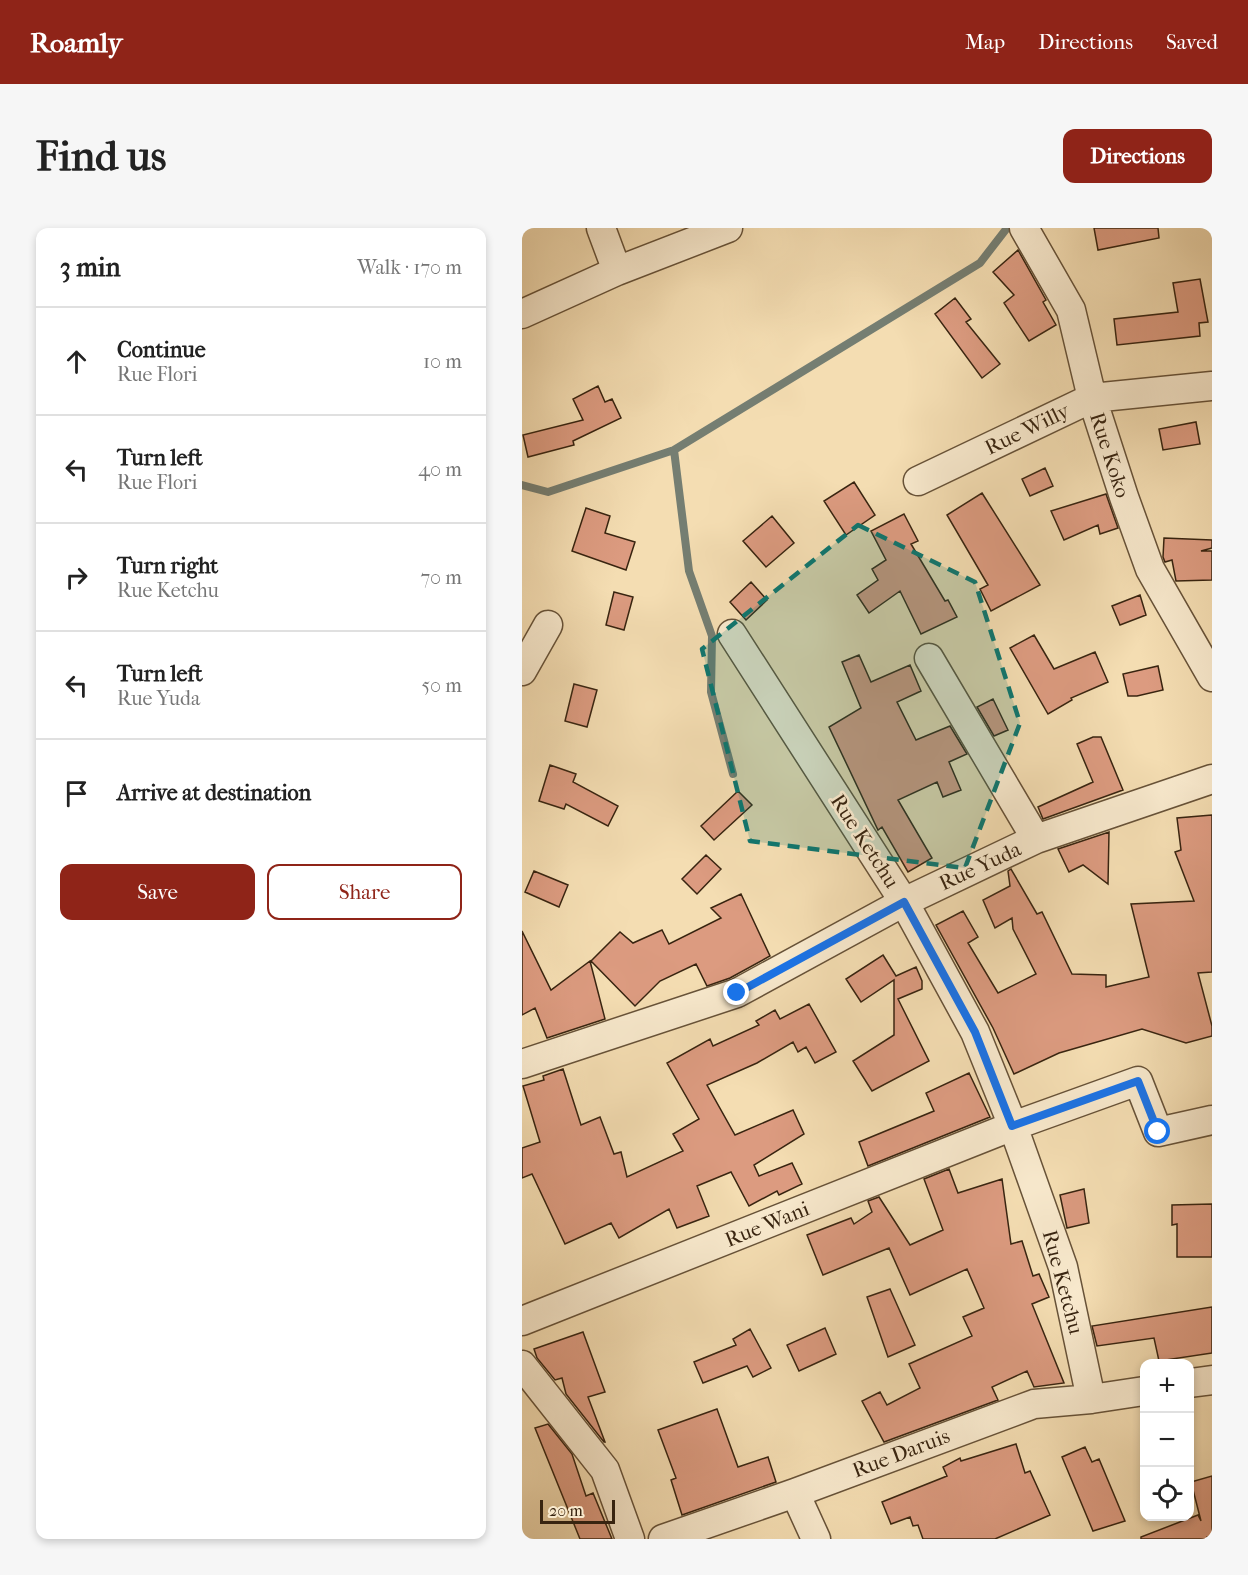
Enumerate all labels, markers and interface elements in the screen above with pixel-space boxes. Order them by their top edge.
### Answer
text: Roamly [30,26,122,59]
text: Map [965,30,1005,54]
text: Directions [1038,30,1133,54]
text: Saved [1166,30,1218,54]
button: Directions [1063,129,1212,183]
text: Find us [36,132,166,181]
text: 3 min [60,252,121,283]
text: Walk · 170 m [357,256,462,279]
text: Continue [117,337,206,363]
icon: ahead [60,345,93,378]
text: 10 m [423,350,462,373]
text: Rue Flori [117,363,197,386]
street label: Rue Willy [981,398,1074,460]
street label: Rue Koko [1085,409,1135,501]
text: Turn left [117,445,203,471]
icon: left [60,453,93,486]
text: 40 m [418,458,462,481]
text: Rue Flori [117,471,197,494]
text: Turn right [117,553,218,579]
icon: right [60,561,93,594]
text: 70 m [420,566,462,589]
text: Rue Ketchu [117,579,219,602]
text: Turn left [117,661,203,687]
icon: left [60,669,93,702]
text: 50 m [421,674,462,697]
text: Rue Yuda [117,687,200,710]
icon: arrive [60,777,93,810]
text: Arrive at destination [117,780,311,806]
street label: Rue Ketchu [826,790,904,892]
street label: Rue Yuda [935,837,1025,895]
button: Save [60,864,255,920]
button: Share [267,864,462,920]
route end [723,979,749,1005]
route start [1144,1118,1170,1144]
street label: Rue Wani [721,1196,813,1252]
street label: Rue Ketchu [1038,1227,1088,1337]
map controls [1140,1359,1194,1521]
button: + [1140,1359,1194,1413]
button: − [1140,1413,1194,1467]
street label: Rue Daruis [849,1423,953,1483]
button: locate [1140,1467,1194,1521]
scale bar [540,1497,615,1524]
text: 20 m [549,1501,583,1520]

